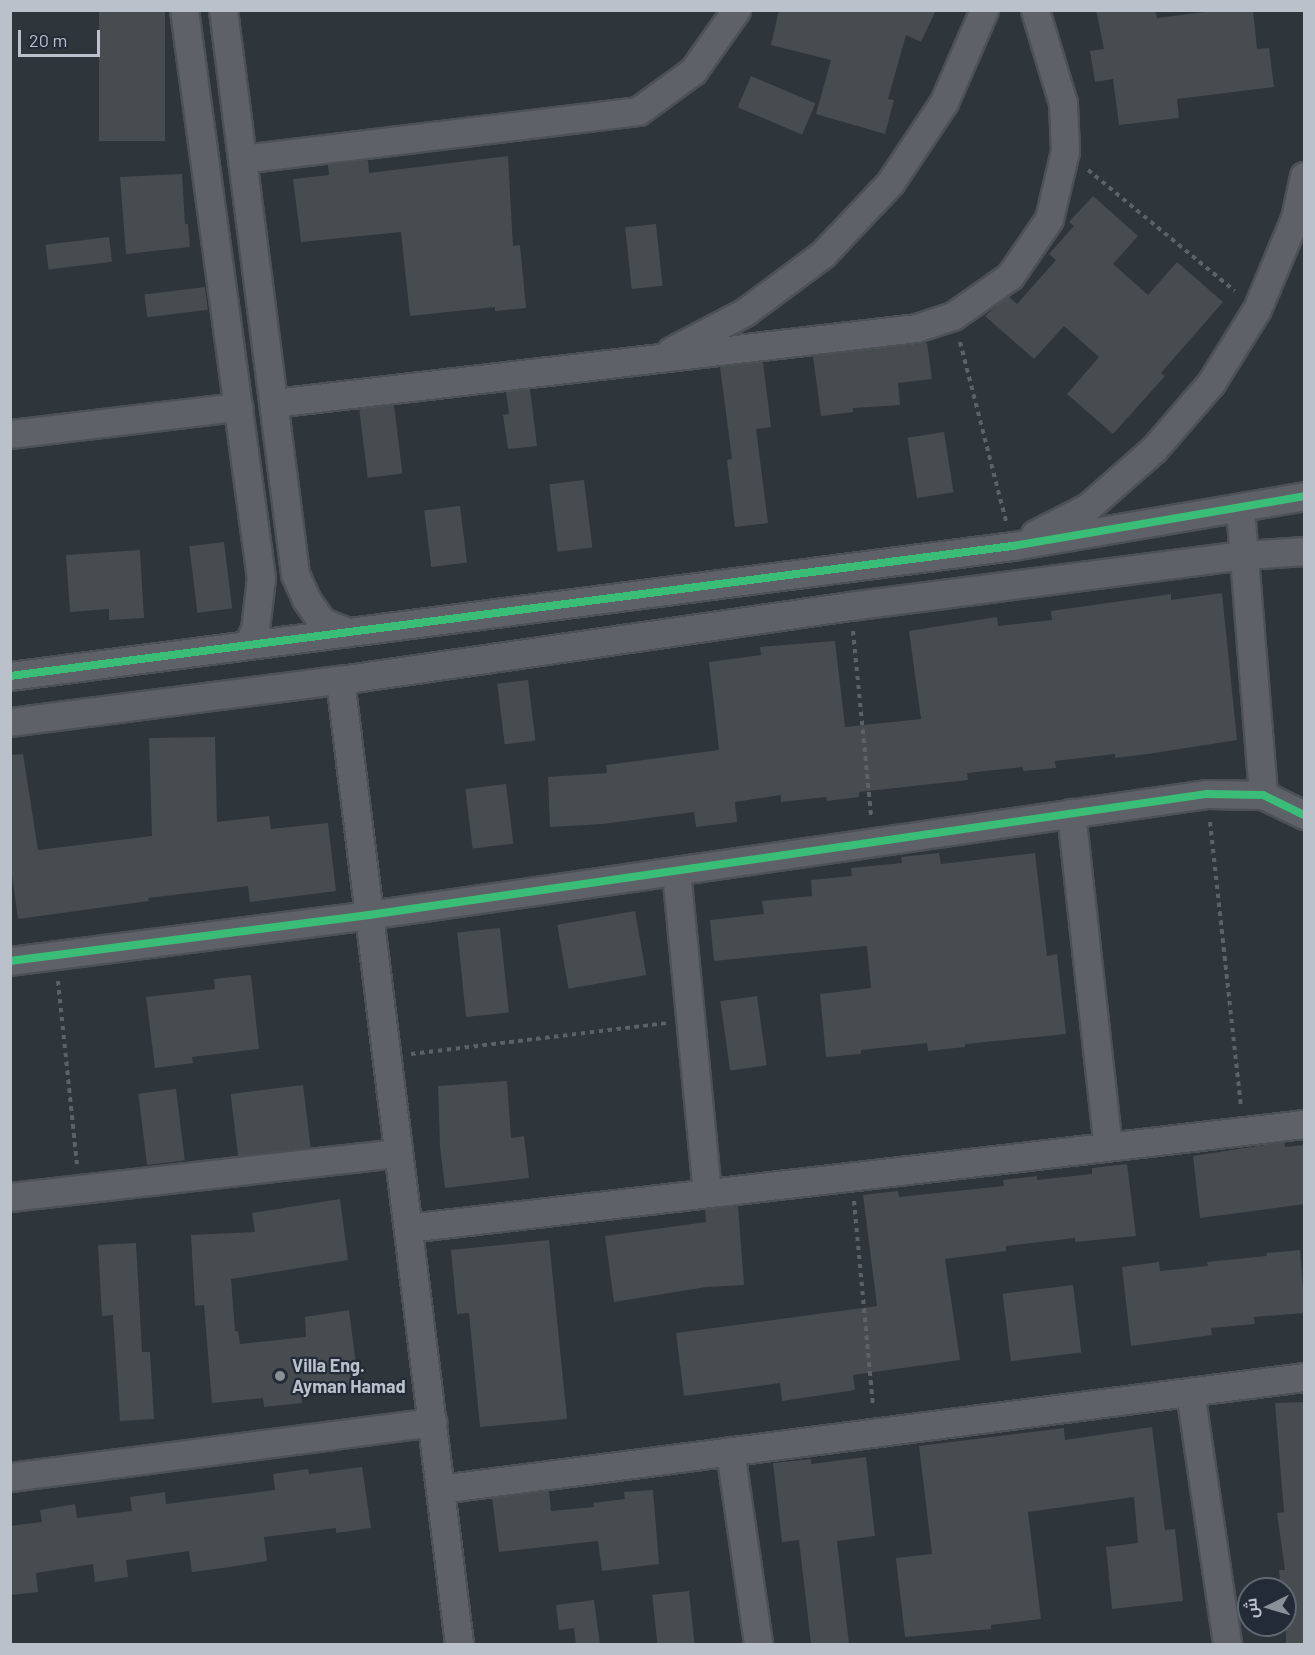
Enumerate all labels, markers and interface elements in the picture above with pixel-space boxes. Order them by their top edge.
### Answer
scale bar [21,18,104,56]
text: 20 m [29,29,67,51]
place label: Villa Eng. Ayman Hamad [292,1355,406,1398]
marker: Villa Eng. Ayman Hamad [273,1369,287,1383]
north arrow [1237,1577,1297,1637]
text: ش [1240,1597,1261,1619]

